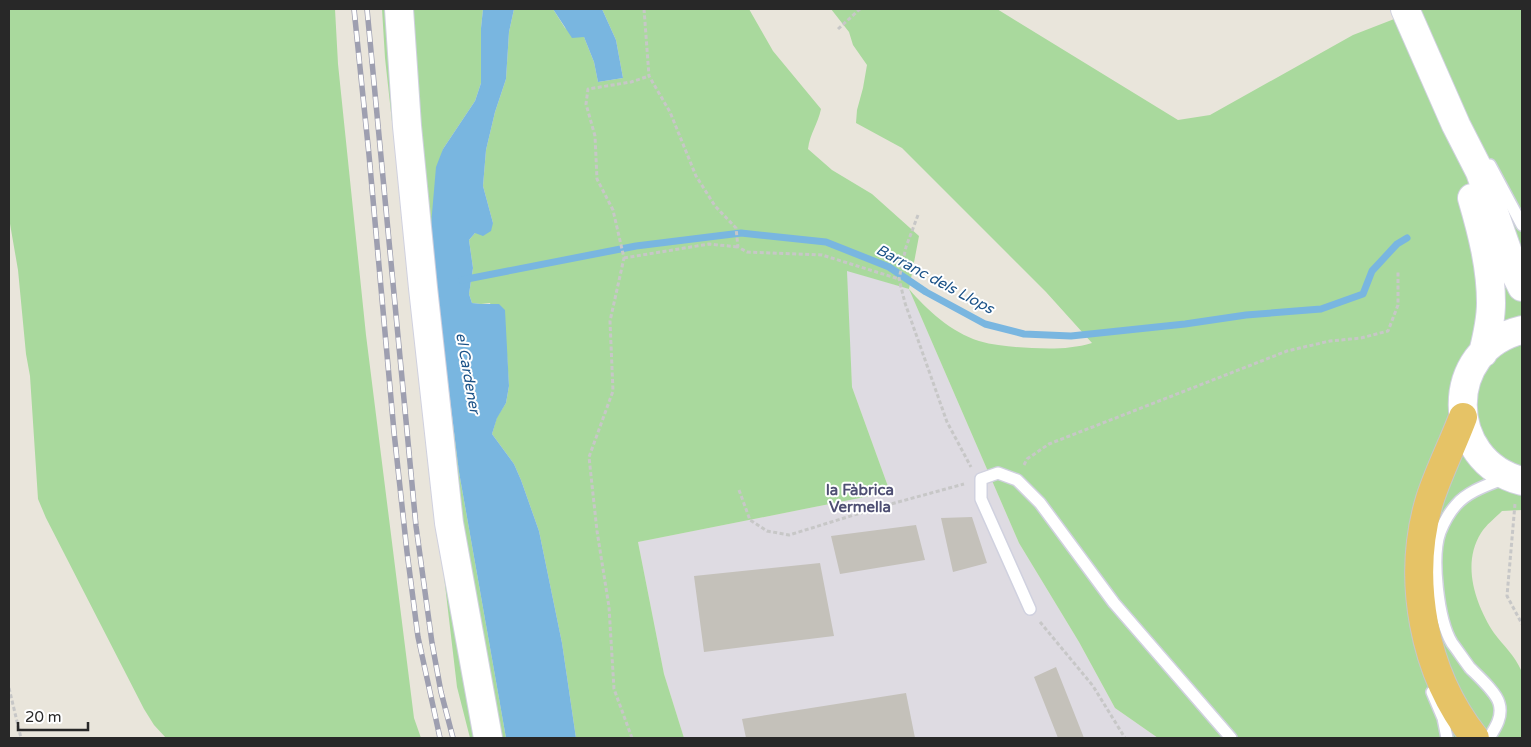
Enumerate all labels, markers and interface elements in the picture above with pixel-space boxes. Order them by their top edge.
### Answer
water label: Barranc dels Llops [873,240,999,318]
water label: el Cardener [452,331,484,417]
district label: la Fàbrica Vermella [826,481,894,516]
scale bar [18,700,88,732]
text: 20 m [25,708,62,726]

